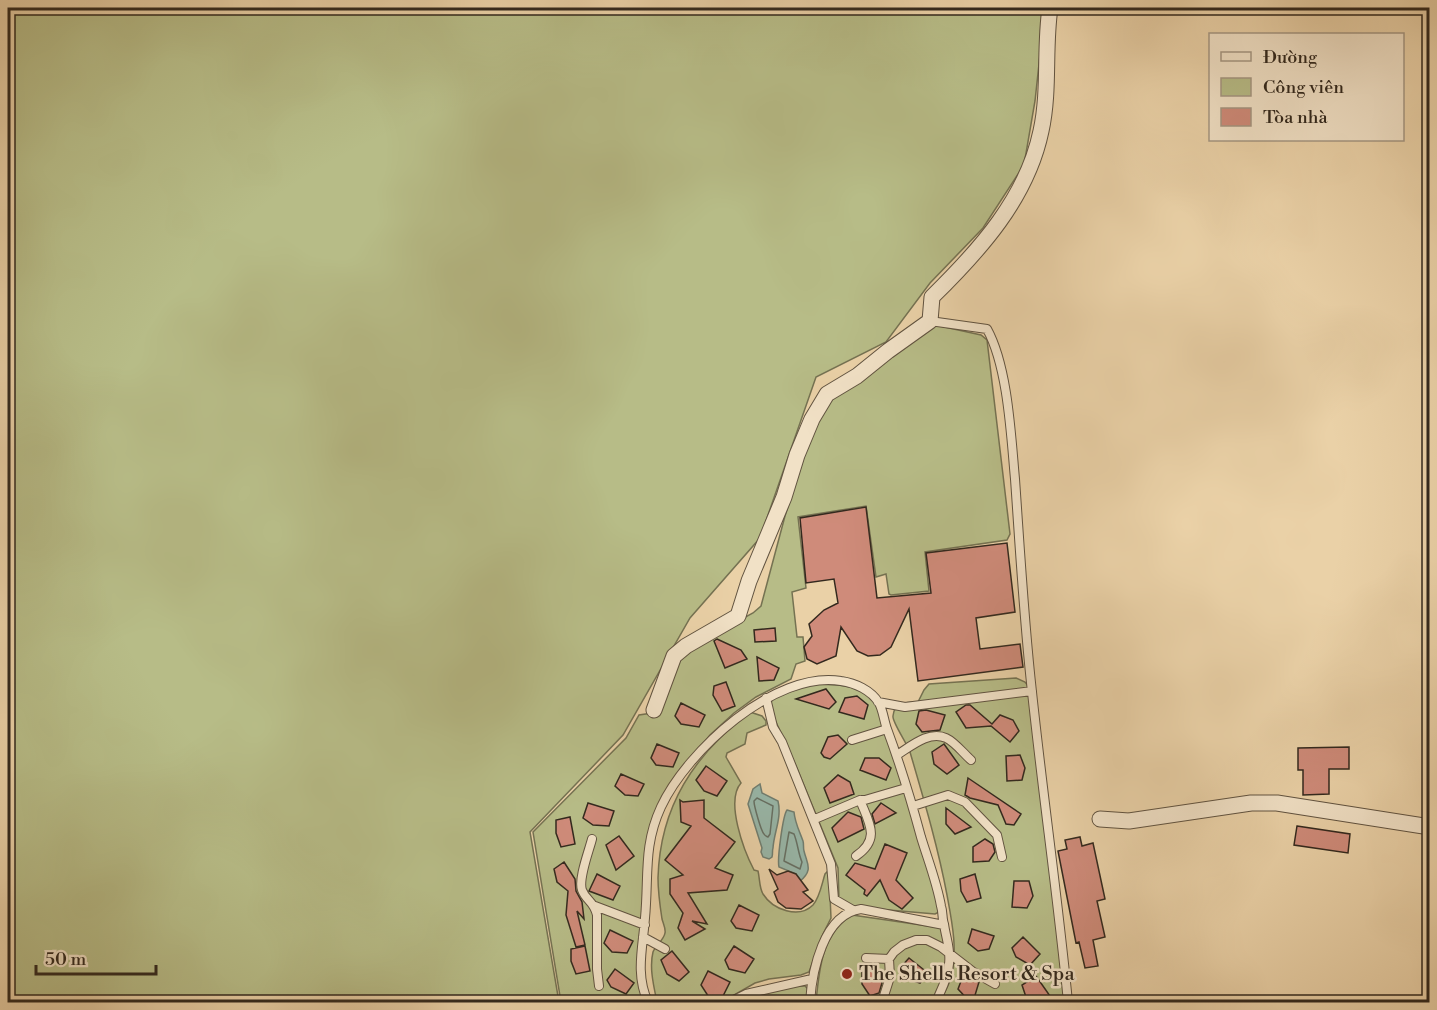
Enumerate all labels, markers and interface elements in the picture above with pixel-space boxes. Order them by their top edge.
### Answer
legend [1209,33,1404,141]
text: Đường [1263,46,1318,69]
text: Công viên [1263,76,1344,99]
text: Tòa nhà [1263,106,1328,129]
scale bar [36,938,156,976]
text: 50 m [45,948,87,971]
place label: The Shells Resort & Spa [859,962,1075,987]
marker: The Shells Resort & Spa [840,967,854,981]

